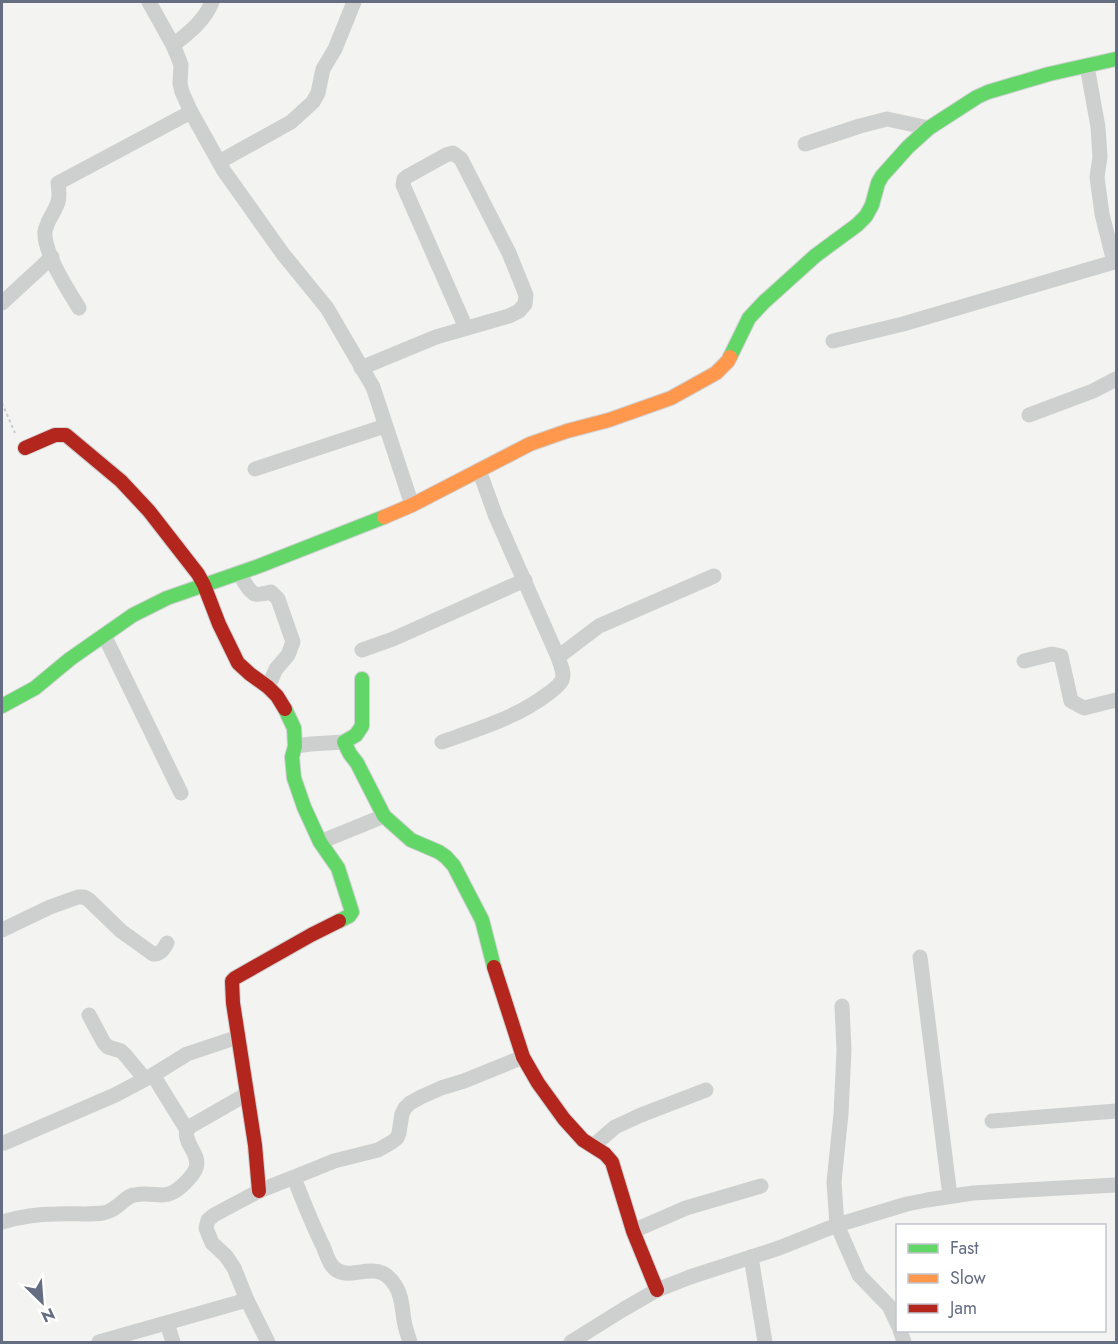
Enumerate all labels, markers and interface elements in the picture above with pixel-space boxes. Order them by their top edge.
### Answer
legend [896,1224,1106,1332]
text: Fast [950,1235,979,1261]
text: Slow [950,1265,987,1291]
north arrow [12,1272,72,1332]
text: Jam [948,1295,977,1321]
text: N [38,1302,59,1328]

